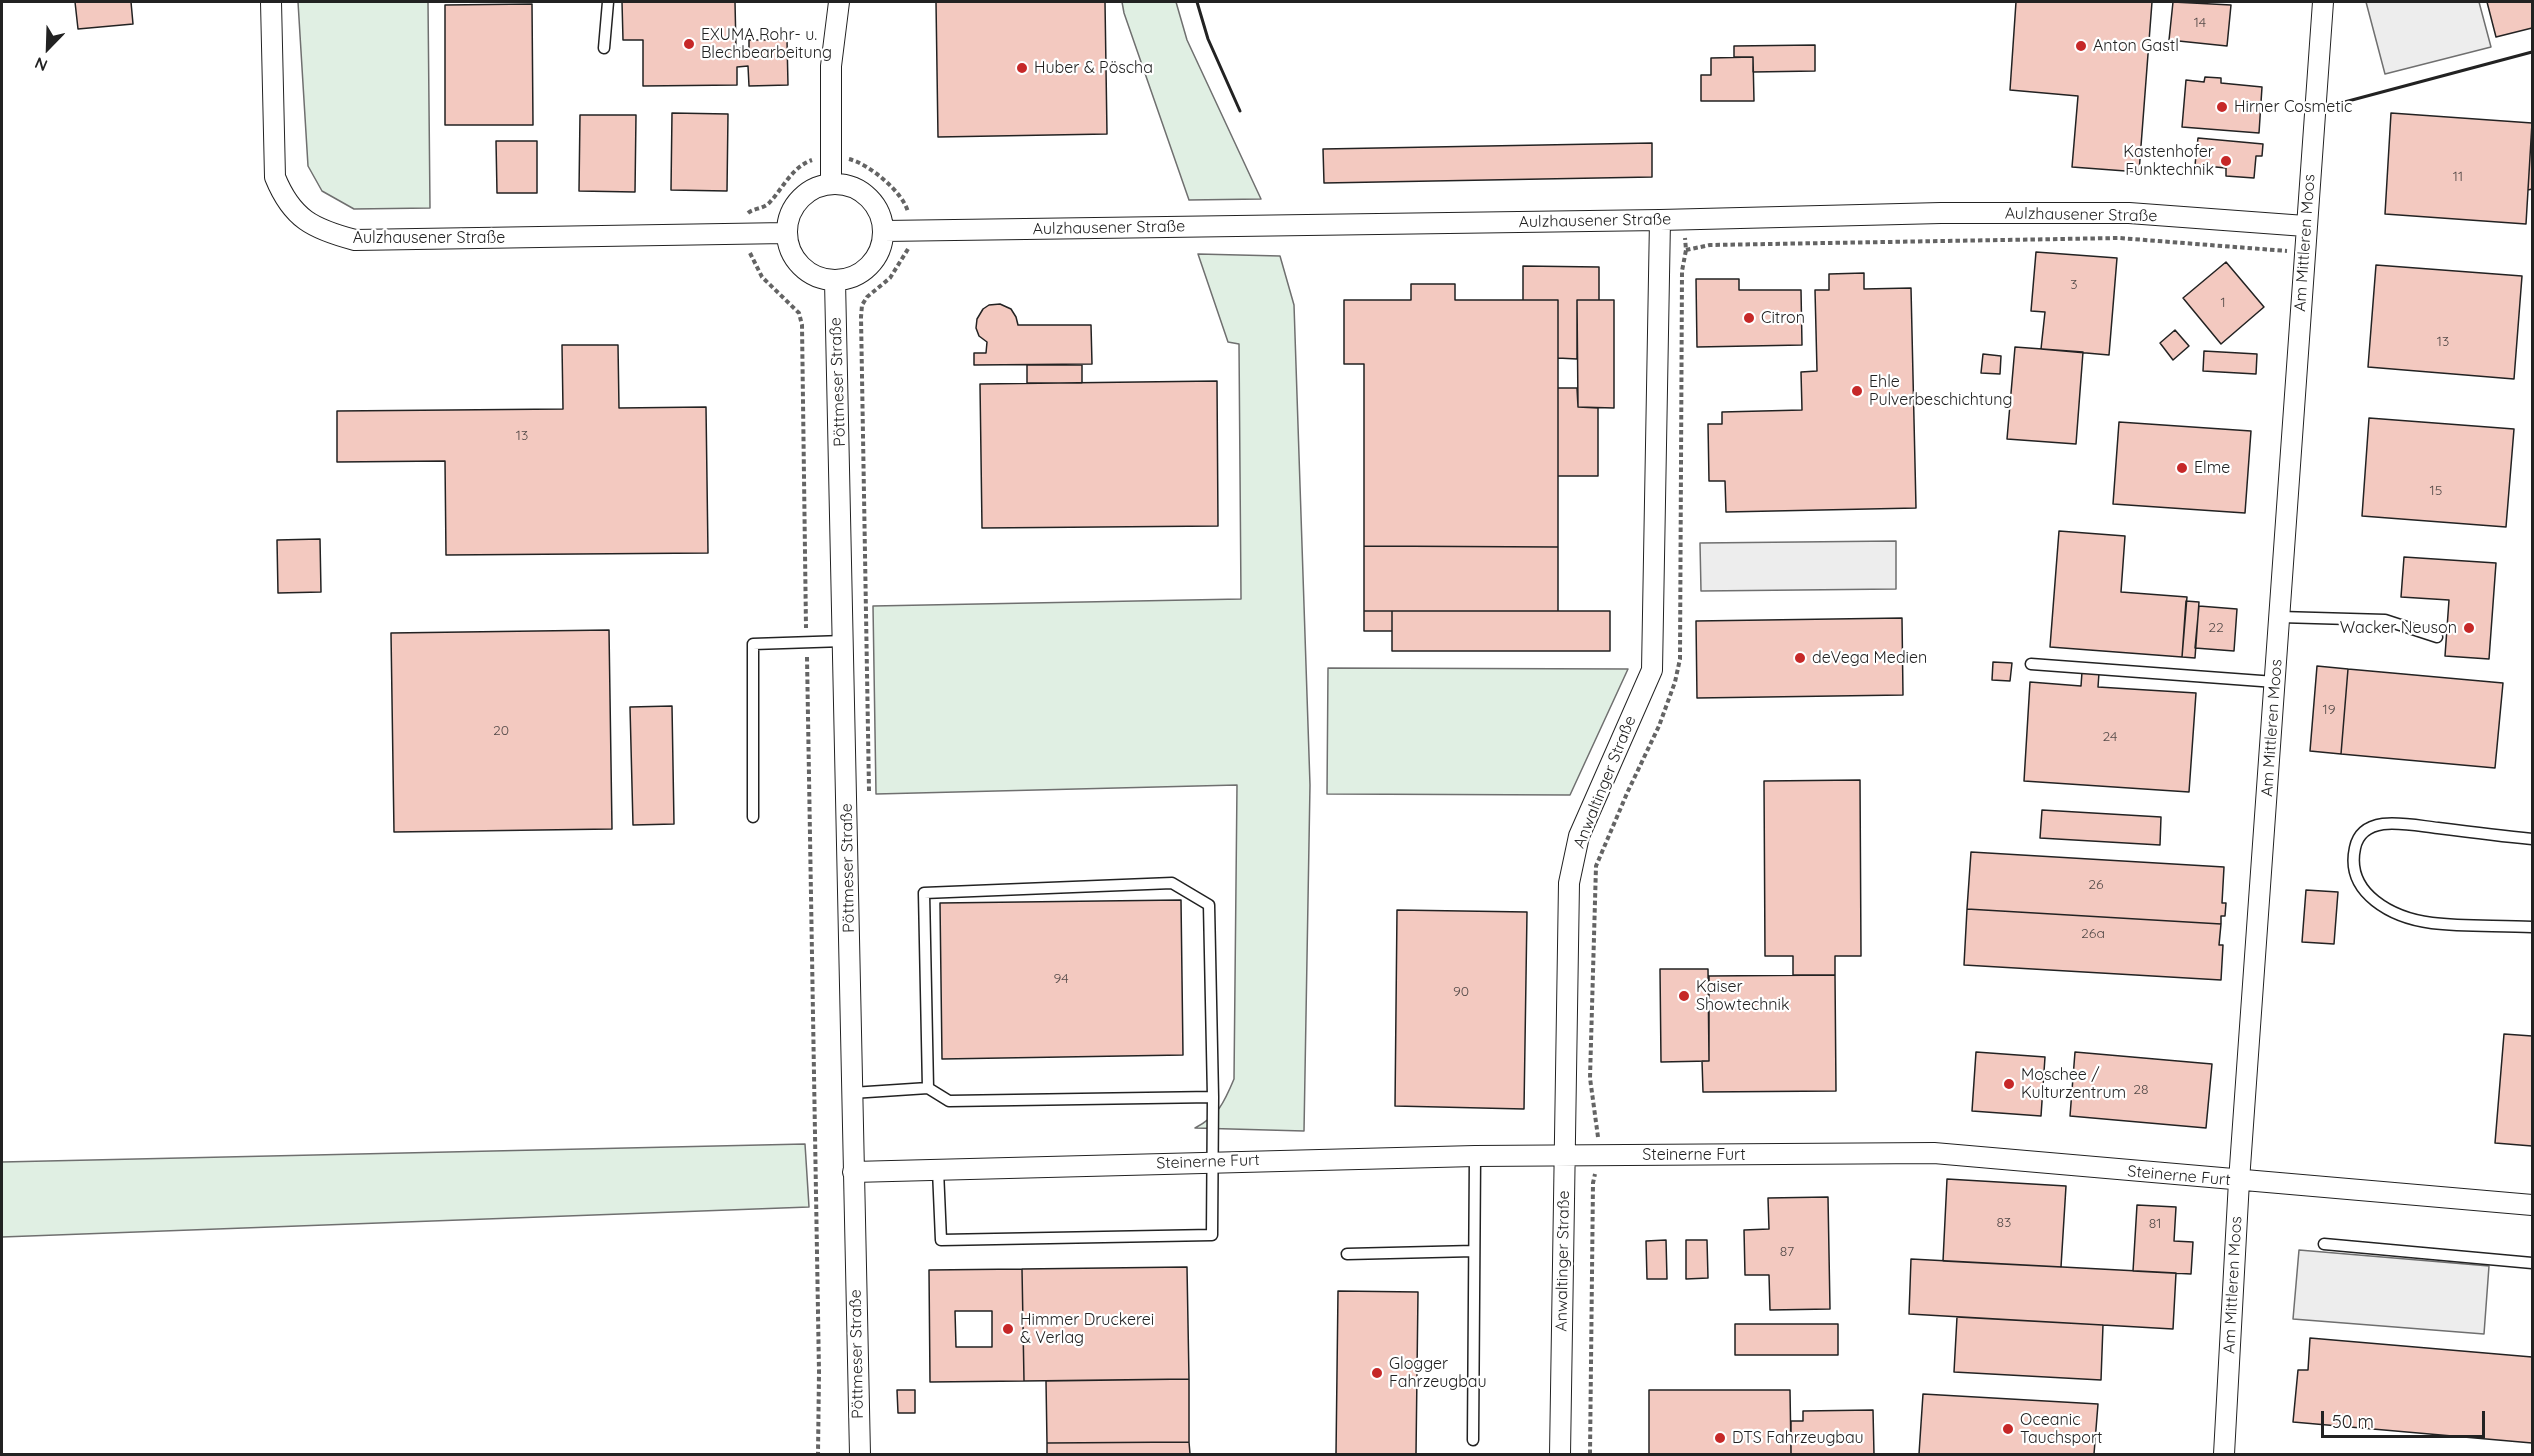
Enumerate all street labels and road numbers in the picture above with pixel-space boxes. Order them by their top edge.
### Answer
street label: Am Mittleren Moos [2291,174,2319,312]
street label: Aulzhausener Straße [2005,204,2157,226]
street label: Aulzhausener Straße [1519,210,1671,232]
street label: Aulzhausener Straße [1033,217,1185,239]
street label: Aulzhausener Straße [353,228,505,248]
street label: Pöttmeser Straße [826,317,850,447]
street label: Am Mittleren Moos [2258,659,2286,797]
street label: Anwaltinger Straße [1570,713,1640,851]
street label: Pöttmeser Straße [837,803,859,933]
street label: Steinerne Furt [1642,1145,1746,1165]
street label: Steinerne Furt [1156,1151,1260,1173]
street label: Steinerne Furt [2127,1162,2231,1190]
street label: Anwaltinger Straße [1552,1190,1574,1332]
street label: Am Mittleren Moos [2220,1216,2246,1354]
street label: Pöttmeser Straße [846,1289,868,1419]

